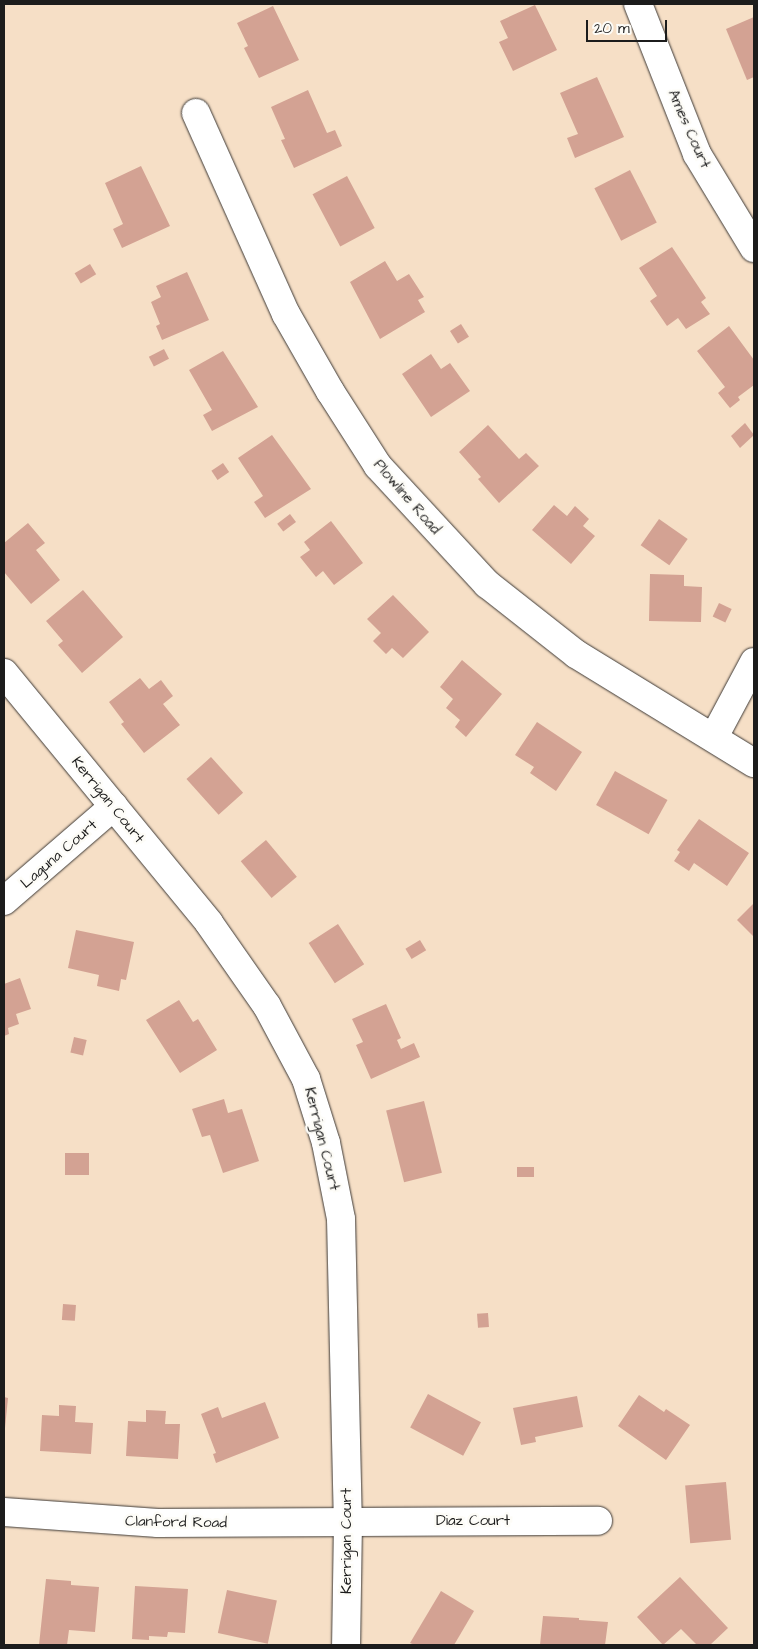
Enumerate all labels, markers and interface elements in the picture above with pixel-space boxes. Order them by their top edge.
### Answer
scale bar [588,10,669,42]
text: 20 m [594,18,630,39]
street label: Ames Court [664,87,714,171]
street label: Plowline Road [370,456,444,538]
street label: Kerrigan Court [68,753,148,847]
street label: Laguna Court [17,816,101,892]
street label: Kerrigan Court [300,1085,344,1193]
street label: Kerrigan Court [338,1488,356,1594]
street label: Clanford Road [125,1512,227,1532]
street label: Diaz Court [436,1512,510,1530]

